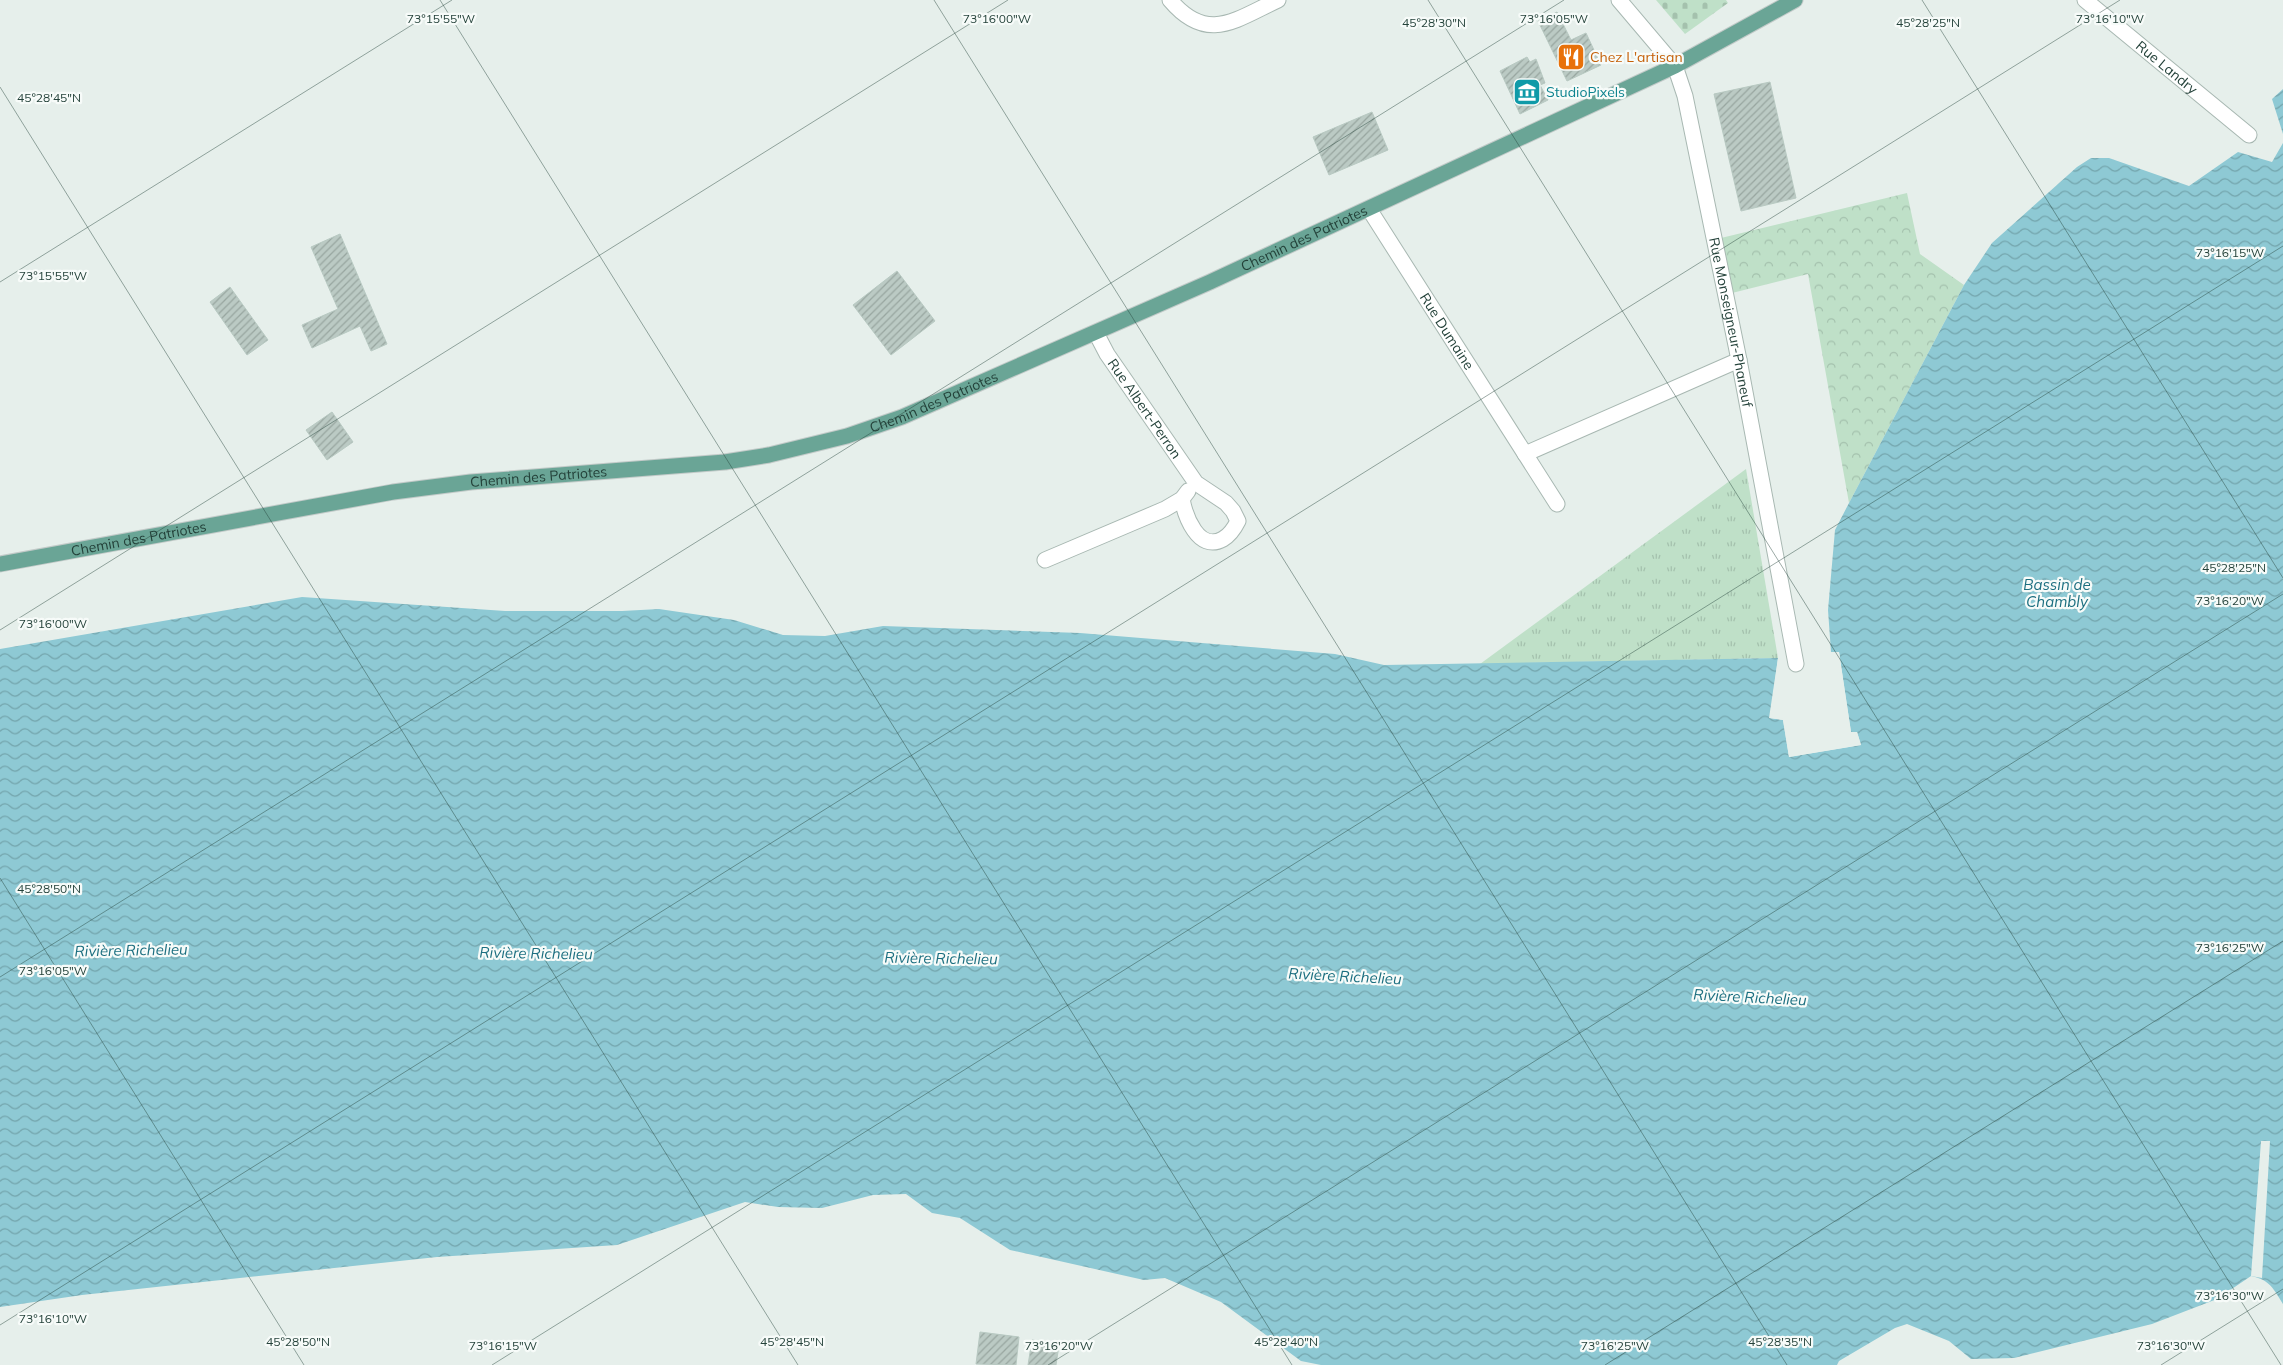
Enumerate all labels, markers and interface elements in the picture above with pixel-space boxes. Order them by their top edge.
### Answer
text: 73°15'55"W [407,11,475,26]
text: 73°16'00"W [963,11,1031,26]
text: 73°16'05"W [1520,11,1588,26]
text: 73°16'10"W [2076,11,2144,26]
text: 45°28'30"N [1402,15,1466,30]
text: 45°28'25"N [1896,15,1960,30]
street label: Rue Landry [2132,37,2202,98]
restaurant icon: Chez L'artisan [1556,42,1586,72]
place label: Chez L'artisan [1590,48,1683,66]
museum icon: StudioPixels [1512,77,1542,107]
place label: StudioPixels [1546,83,1625,101]
text: 45°28'45"N [17,90,81,105]
street label: Chemin des Patriotes [1238,201,1370,275]
street label: Rue Monseigneur-Phaneuf [1705,236,1757,409]
text: 73°16'15"W [2196,245,2264,260]
text: 73°15'55"W [19,268,87,283]
street label: Rue Dumaine [1416,290,1478,373]
street label: Rue Albert-Perron [1104,355,1185,462]
street label: Chemin des Patriotes [867,367,1001,437]
street label: Chemin des Patriotes [469,462,608,491]
street label: Chemin des Patriotes [69,517,208,560]
text: 45°28'25"N [2202,560,2266,575]
water label: Bassin de Chambly [2023,575,2091,611]
text: 73°16'20"W [2196,593,2264,608]
text: 73°16'00"W [19,616,87,631]
text: 45°28'50"N [17,881,81,896]
water label: Rivière Richelieu [74,940,188,960]
text: 73°16'25"W [2196,940,2264,955]
water label: Rivière Richelieu [479,943,593,963]
water label: Rivière Richelieu [884,948,998,968]
text: 73°16'05"W [19,963,87,978]
water label: Rivière Richelieu [1288,964,1402,988]
water label: Rivière Richelieu [1693,985,1807,1009]
text: 73°16'30"W [2196,1288,2264,1303]
text: 73°16'10"W [19,1311,87,1326]
text: 45°28'50"N [266,1334,330,1349]
text: 45°28'45"N [760,1334,824,1349]
text: 45°28'40"N [1254,1334,1318,1349]
text: 45°28'35"N [1748,1334,1812,1349]
text: 73°16'15"W [469,1338,537,1353]
text: 73°16'20"W [1025,1338,1093,1353]
text: 73°16'25"W [1581,1338,1649,1353]
text: 73°16'30"W [2137,1338,2205,1353]

